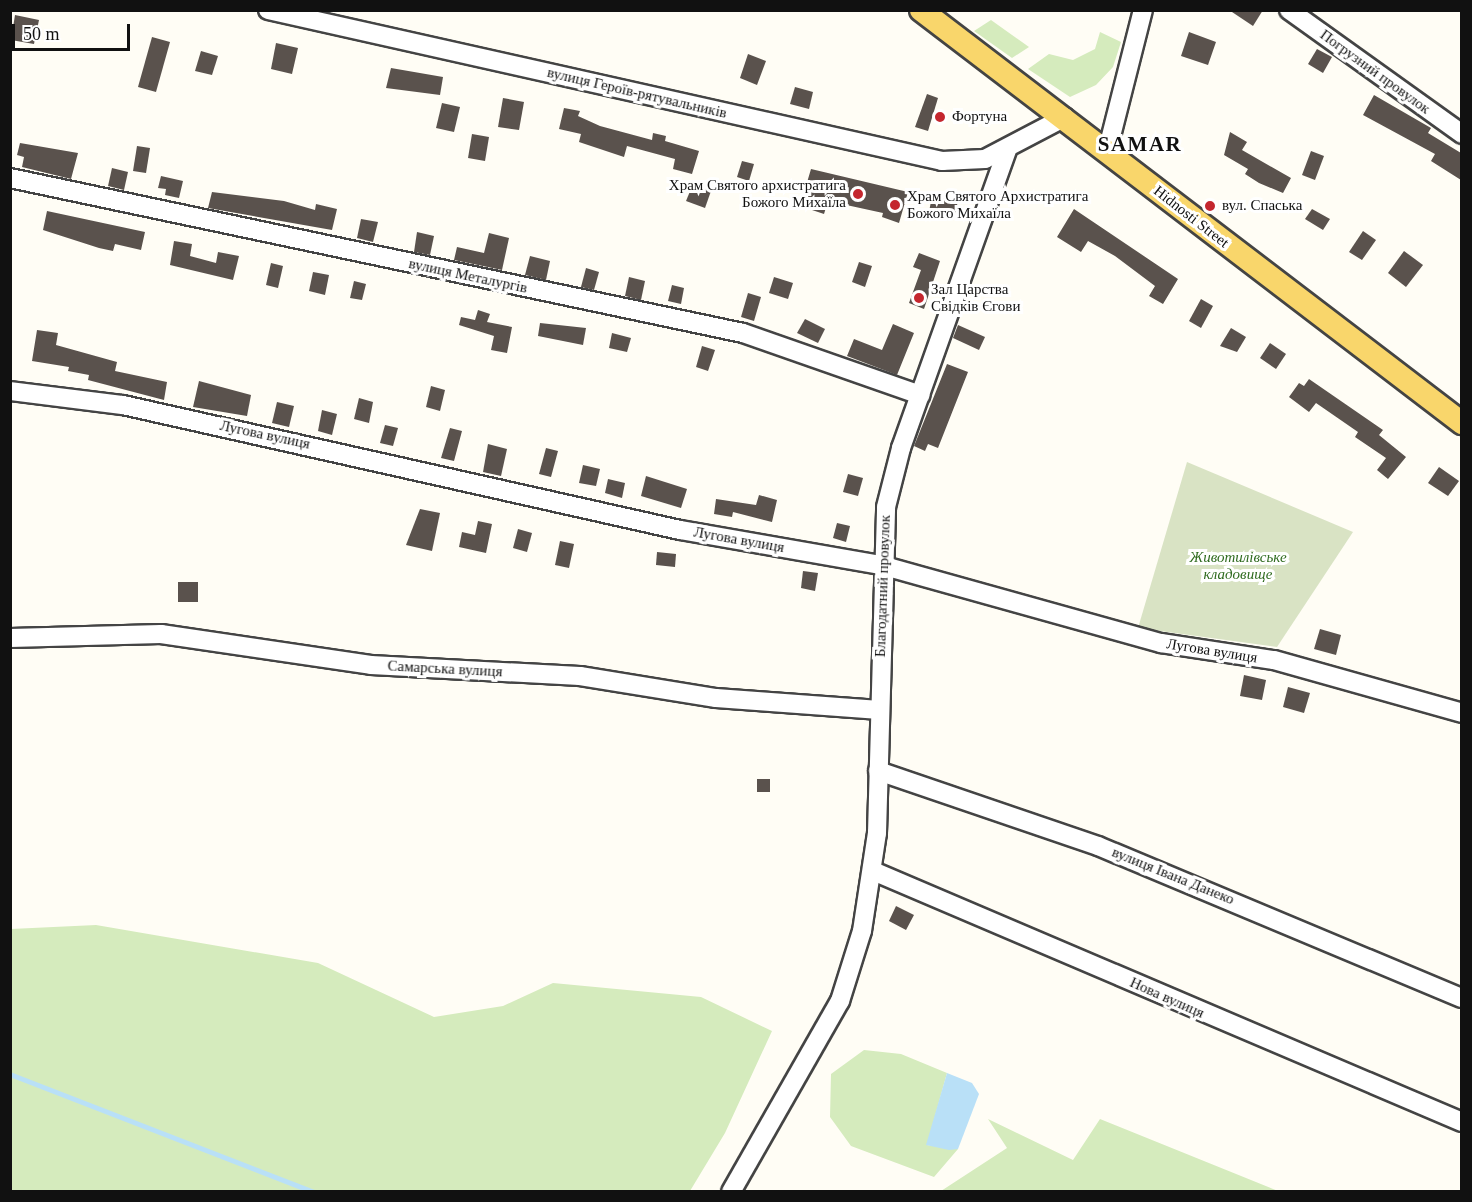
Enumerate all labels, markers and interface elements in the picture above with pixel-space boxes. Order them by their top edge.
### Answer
scale bar [15,12,134,50]
text: 50 m [23,24,60,44]
street label: Погрузний провулок [1316,26,1434,118]
street label: вулиця Героїв-рятувальників [545,64,729,122]
place label: Фортуна [952,108,1007,126]
marker: Фортуна [933,110,947,124]
district label: SAMAR [1098,131,1182,157]
place label: Храм Святого архистратига Божого Михаїла [669,176,846,211]
street label: Hidnosti Street [1150,182,1232,252]
marker: Храм Святого архистратига Божого Михаїла [851,187,865,201]
place label: Храм Святого Архистратига Божого Михаїла [907,187,1088,222]
place label: вул. Спаська [1222,197,1302,215]
marker: Храм Святого Архистратига Божого Михаїла [888,198,902,212]
marker: вул. Спаська [1203,199,1217,213]
street label: вулиця Металургів [407,255,529,297]
place label: Зал Царства Свідків Єгови [931,280,1020,315]
marker: Зал Царства Свідків Єгови [912,291,926,305]
street label: Лугова вулиця [218,417,312,453]
street label: Благодатний провулок [872,515,894,657]
street label: Лугова вулиця [692,523,786,557]
park label: Животилівське кладовище [1189,548,1287,583]
street label: Лугова вулиця [1165,635,1259,667]
street label: Самарська вулиця [387,657,503,681]
street label: вулиця Івана Данеко [1109,843,1237,909]
street label: Нова вулиця [1127,974,1207,1022]

